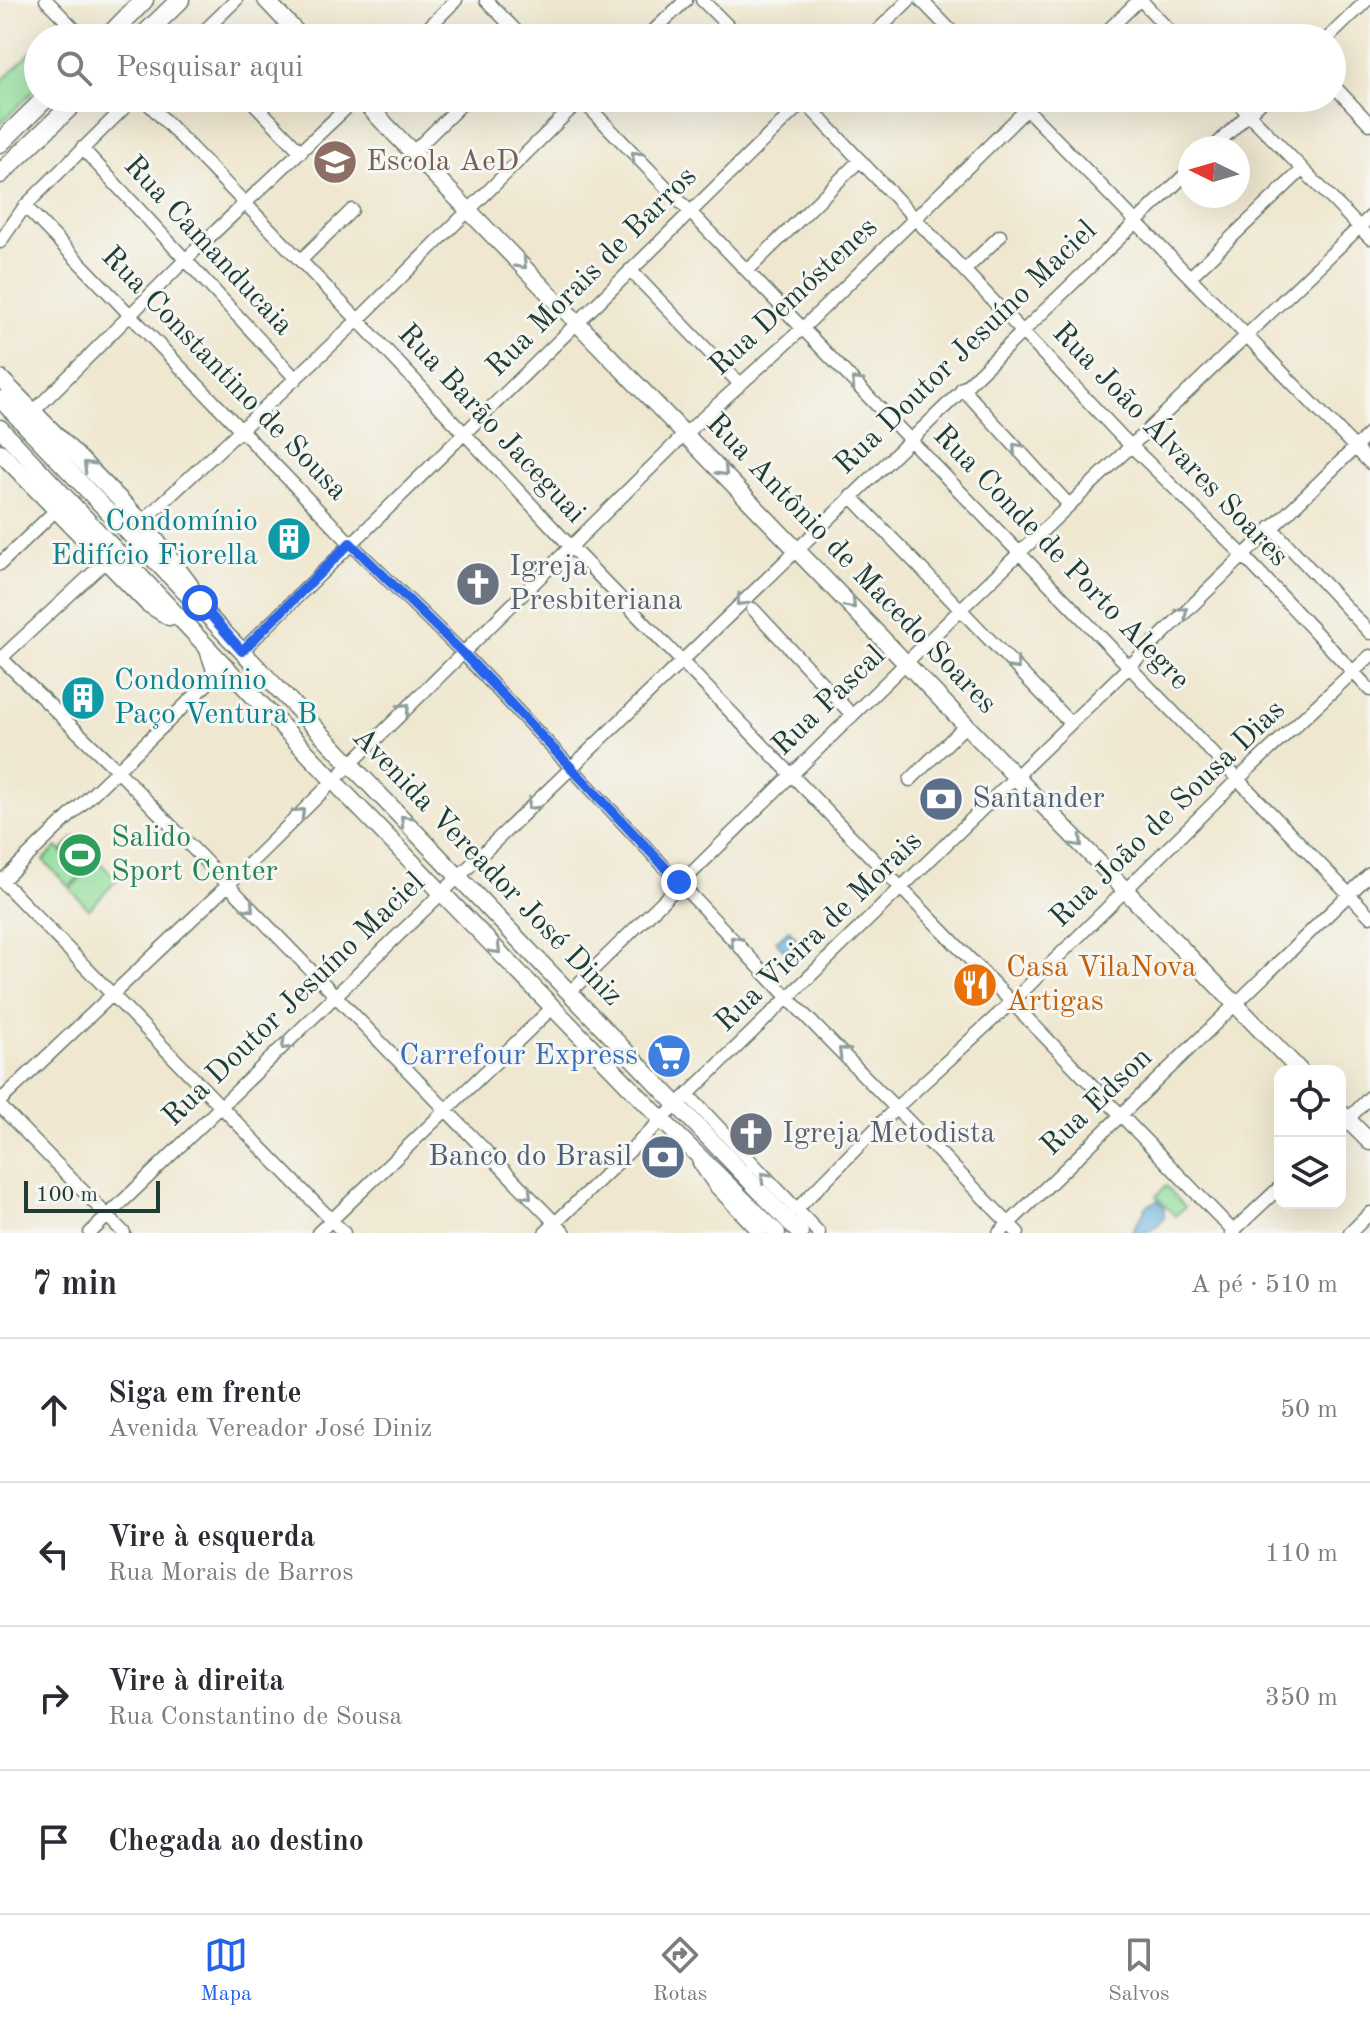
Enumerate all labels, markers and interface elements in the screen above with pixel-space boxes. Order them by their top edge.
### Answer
search box [24,24,1346,112]
icon: search [52,46,96,90]
text: Pesquisar aqui [116,53,303,83]
north arrow [1178,136,1250,208]
school or university icon: Escola AeD [311,138,359,186]
place label: Escola AeD [366,147,519,177]
street label: Rua Camanducaia [118,151,299,342]
one-way arrow [631,151,645,165]
street label: Rua Morais de Barros [481,161,703,383]
street label: Rua Demóstenes [704,212,884,382]
street label: Rua Doutor Jesuíno Maciel [829,215,1103,481]
street label: Rua Constantino de Sousa [95,241,353,507]
one-way arrow [513,255,527,269]
street label: Rua João Álvares Soares [1046,314,1297,573]
street label: Rua Barão Jaceguai [391,319,591,529]
one-way arrow [851,377,865,391]
street label: Rua Antônio de Macedo Soares [700,408,1002,720]
street label: Rua Conde de Porto Alegre [927,420,1195,696]
one-way arrow [1012,442,1026,457]
one-way arrow [82,461,97,475]
one-way arrow [714,462,728,476]
place label: Condomínio Edifício Fiorella [51,507,258,571]
building icon: Condomínio Edifício Fiorella [265,515,313,563]
place label: Igreja Presbiteriana [509,552,683,616]
church icon: Igreja Presbiteriana [454,560,502,608]
route start [182,585,218,621]
one-way arrow [736,592,750,607]
one-way arrow [842,595,856,609]
one-way arrow [1174,607,1188,621]
street label: Rua Pascal [767,640,891,762]
one-way arrow [1006,655,1020,670]
place label: Condomínio Paço Ventura B [114,666,317,730]
building icon: Condomínio Paço Ventura B [59,674,107,722]
street label: Rua João de Sousa Dias [1045,695,1291,933]
one-way arrow [396,703,411,717]
street label: Avenida Vereador José Diniz [346,722,628,1012]
bank icon: Santander [917,775,965,823]
place label: Santander [972,784,1105,814]
one-way arrow [527,795,541,810]
one-way arrow [291,808,305,822]
one-way arrow [400,815,414,829]
place label: Salido Sport Center [111,823,278,887]
street label: Rua Vieira de Morais [710,826,928,1038]
sports icon: Salido Sport Center [56,831,104,879]
one-way arrow [1068,833,1083,847]
route end [661,864,697,900]
street label: Rua Doutor Jesuíno Maciel [157,867,431,1133]
one-way arrow [239,898,254,912]
one-way arrow [729,936,744,950]
one-way arrow [487,940,502,954]
place label: Casa VilaNova Artigas [1006,953,1197,1017]
restaurant icon: Casa VilaNova Artigas [951,961,999,1009]
supermarket icon: Carrefour Express [645,1032,693,1080]
one-way arrow [281,1036,295,1050]
place label: Carrefour Express [399,1041,638,1071]
street label: Rua Edson [1036,1042,1158,1162]
one-way arrow [838,1047,852,1061]
map controls [1274,1065,1346,1209]
button: locate [1274,1065,1346,1137]
church icon: Igreja Metodista [727,1110,775,1158]
place label: Igreja Metodista [782,1119,996,1149]
bank icon: Banco do Brasil [639,1133,687,1181]
button: layers [1274,1137,1346,1209]
place label: Banco do Brasil [428,1142,632,1172]
one-way arrow [760,1171,774,1186]
scale bar [24,1177,160,1213]
text: 100 m [36,1184,98,1206]
one-way arrow [518,1185,532,1199]
text: 7 min [32,1268,117,1302]
text: A pé · 510 m [1190,1272,1338,1298]
text: Siga em frente [108,1379,302,1409]
icon: ahead [32,1388,76,1432]
text: 50 m [1280,1397,1338,1423]
text: Avenida Vereador José Diniz [108,1416,432,1442]
text: Vire à esquerda [108,1523,315,1553]
icon: left [32,1532,76,1576]
text: 110 m [1265,1541,1338,1567]
text: Rua Morais de Barros [108,1560,354,1586]
text: Vire à direita [108,1667,285,1697]
icon: right [32,1676,76,1720]
text: 350 m [1265,1685,1338,1711]
text: Rua Constantino de Sousa [108,1704,402,1730]
icon: arrive [32,1820,76,1864]
text: Chegada ao destino [108,1827,364,1857]
tab: Mapa [200,1933,252,2008]
tab: Rotas [653,1933,707,2008]
tab: Salvos [1108,1933,1170,2008]

